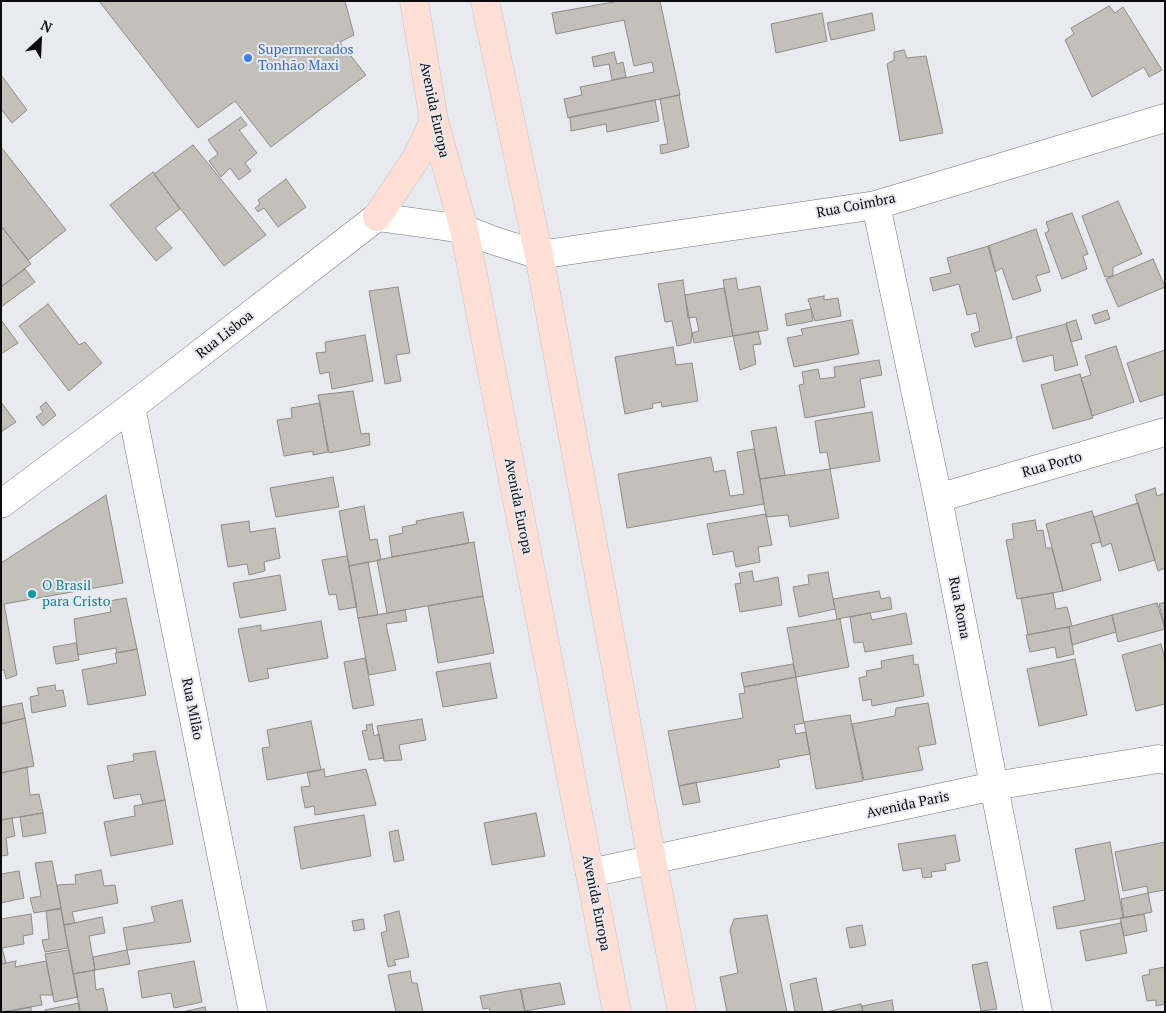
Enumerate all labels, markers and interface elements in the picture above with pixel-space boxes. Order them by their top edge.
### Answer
north arrow [15,15,65,65]
text: N [38,15,55,37]
place label: Supermercados Tonhão Maxi [258,42,354,74]
marker: Supermercados Tonhão Maxi [242,52,254,64]
street label: Avenida Europa [416,61,452,159]
street label: Rua Coimbra [815,190,897,222]
street label: Rua Lisboa [193,308,257,362]
street label: Rua Porto [1020,448,1084,482]
street label: Avenida Europa [500,457,536,555]
street label: Rua Roma [945,575,973,641]
place label: O Brasil para Cristo [42,578,110,610]
marker: O Brasil para Cristo [26,588,38,600]
street label: Rua Milão [178,677,206,741]
street label: Avenida Paris [865,788,951,822]
street label: Avenida Europa [578,854,614,952]

